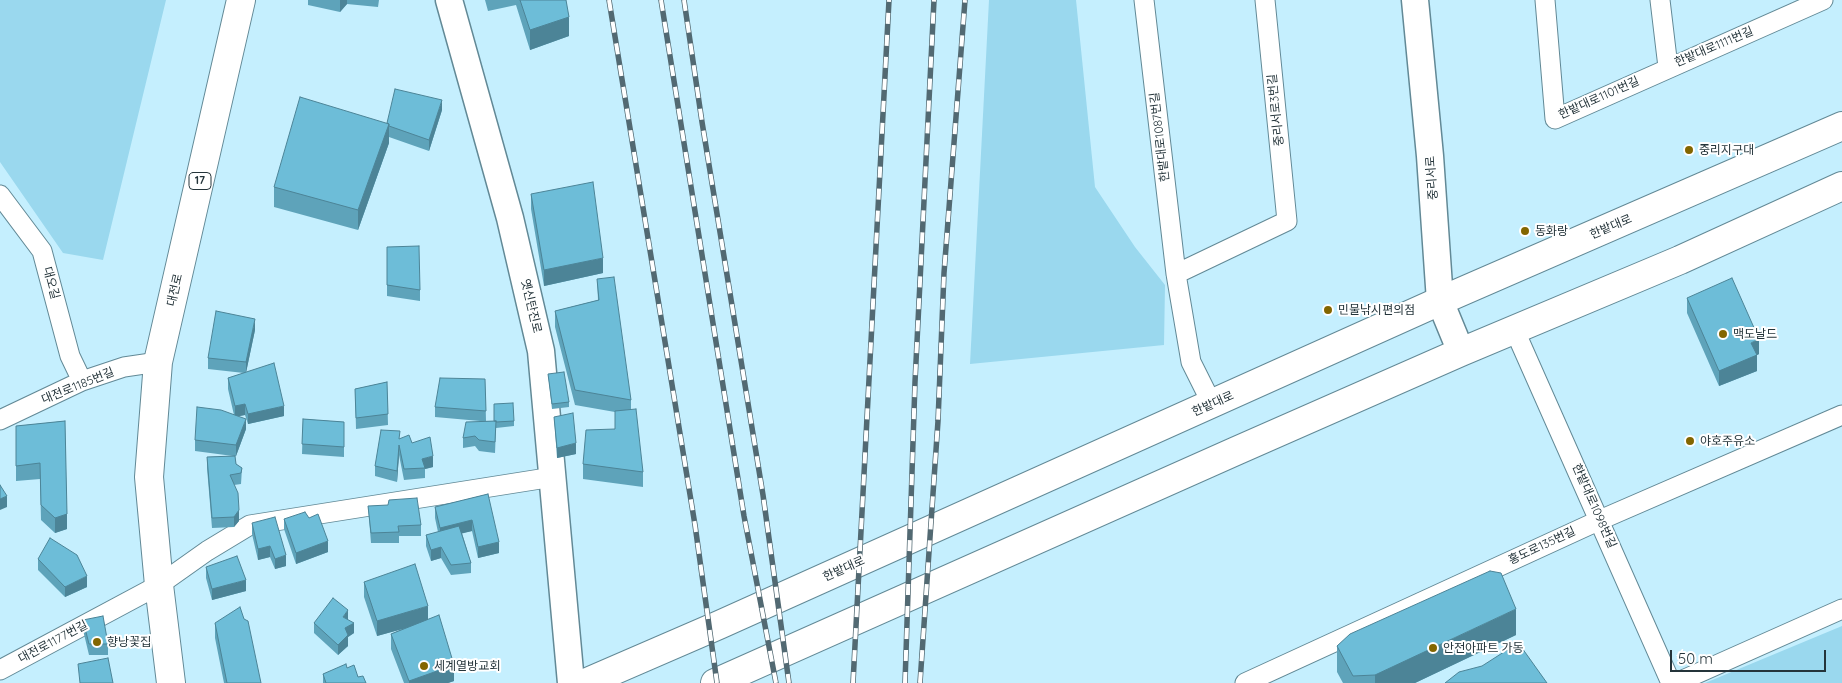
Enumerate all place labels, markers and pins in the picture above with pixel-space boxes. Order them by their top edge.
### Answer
place label: 중리지구대 [1699,143,1754,157]
marker: 중리지구대 [1683,144,1695,156]
place label: 동화랑 [1535,224,1568,238]
marker: 동화랑 [1519,225,1531,237]
place label: 민물낚시편의점 [1338,303,1415,317]
marker: 민물낚시편의점 [1322,304,1334,316]
place label: 맥도날드 [1733,327,1777,341]
marker: 맥도날드 [1717,328,1729,340]
place label: 야호주유소 [1700,434,1755,448]
marker: 야호주유소 [1684,435,1696,447]
place label: 향낭꽃집 [107,635,151,649]
marker: 향낭꽃집 [91,636,103,648]
place label: 안전아파트 가동 [1443,641,1524,655]
marker: 안전아파트 가동 [1427,642,1439,654]
place label: 세계열방교회 [434,659,500,673]
marker: 세계열방교회 [418,660,430,672]

